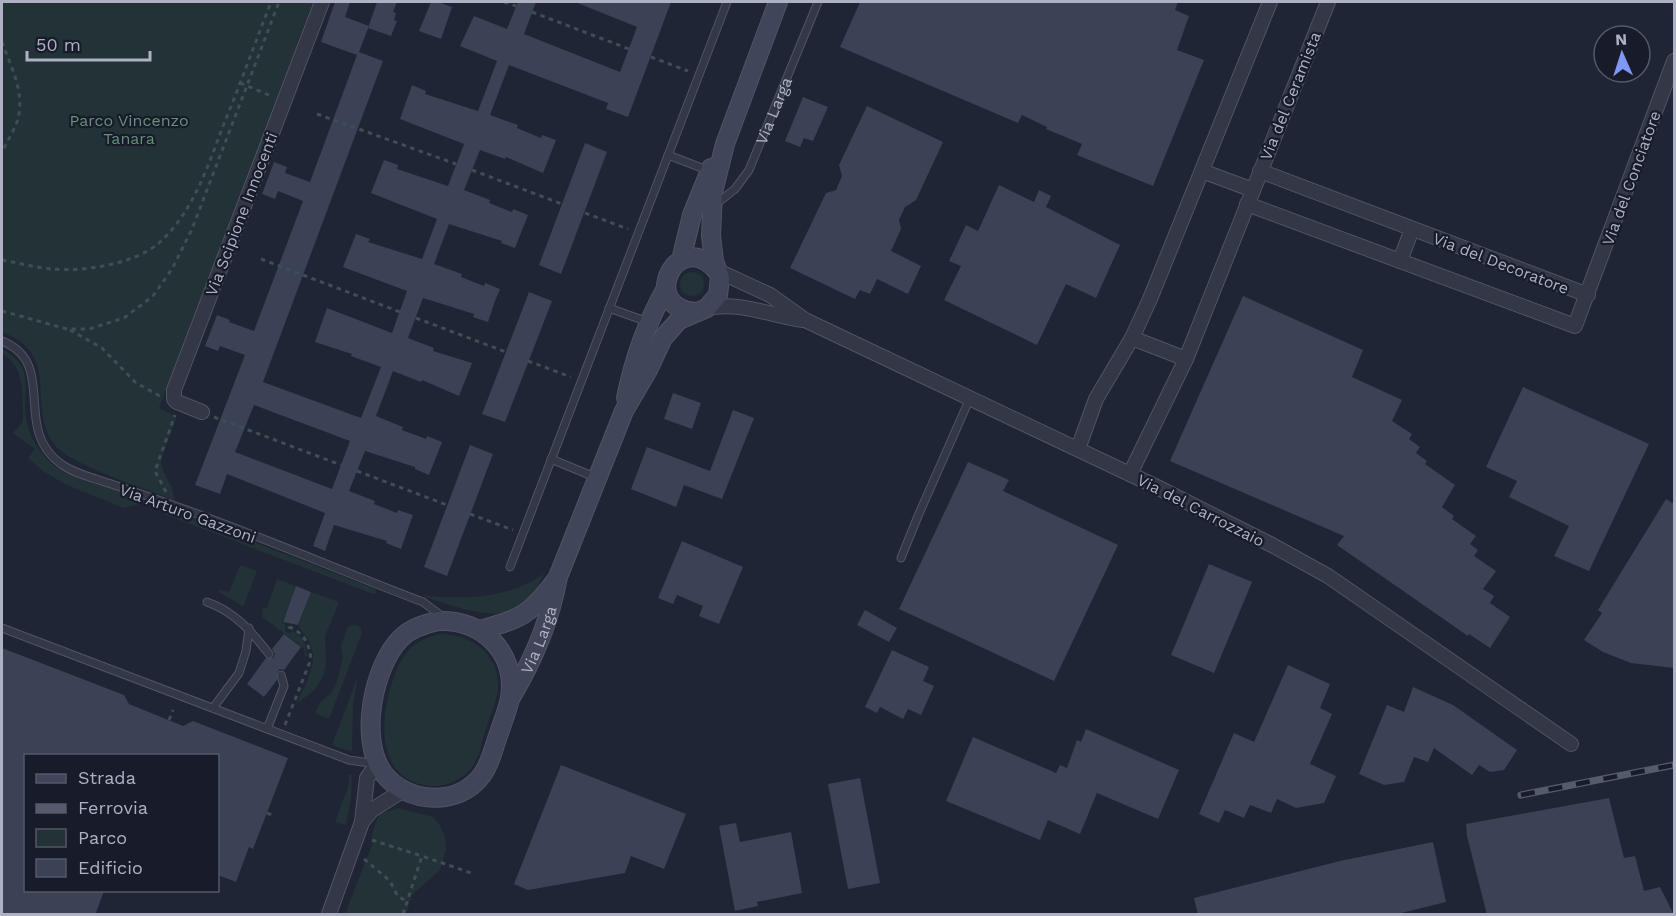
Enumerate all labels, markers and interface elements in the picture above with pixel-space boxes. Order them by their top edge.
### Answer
scale bar [27,24,150,62]
north arrow [1592,24,1652,84]
street label: Via del Ceramista [1256,29,1325,163]
text: N [1615,30,1628,49]
text: 50 m [36,34,81,55]
street label: Via Larga [752,74,796,147]
street label: Via del Conciatore [1598,108,1665,248]
park label: Parco Vincenzo Tanara [69,111,189,148]
street label: Via Scipione Innocenti [201,130,281,299]
street label: Via del Decoratore [1430,229,1571,298]
street label: Via del Carrozzaio [1134,470,1268,551]
street label: Via Arturo Gazzoni [117,480,259,547]
street label: Via Larga [517,604,561,677]
legend [24,754,219,892]
text: Strada [78,767,136,788]
text: Ferrovia [78,797,148,818]
text: Parco [78,827,127,848]
text: Edificio [78,857,143,878]

